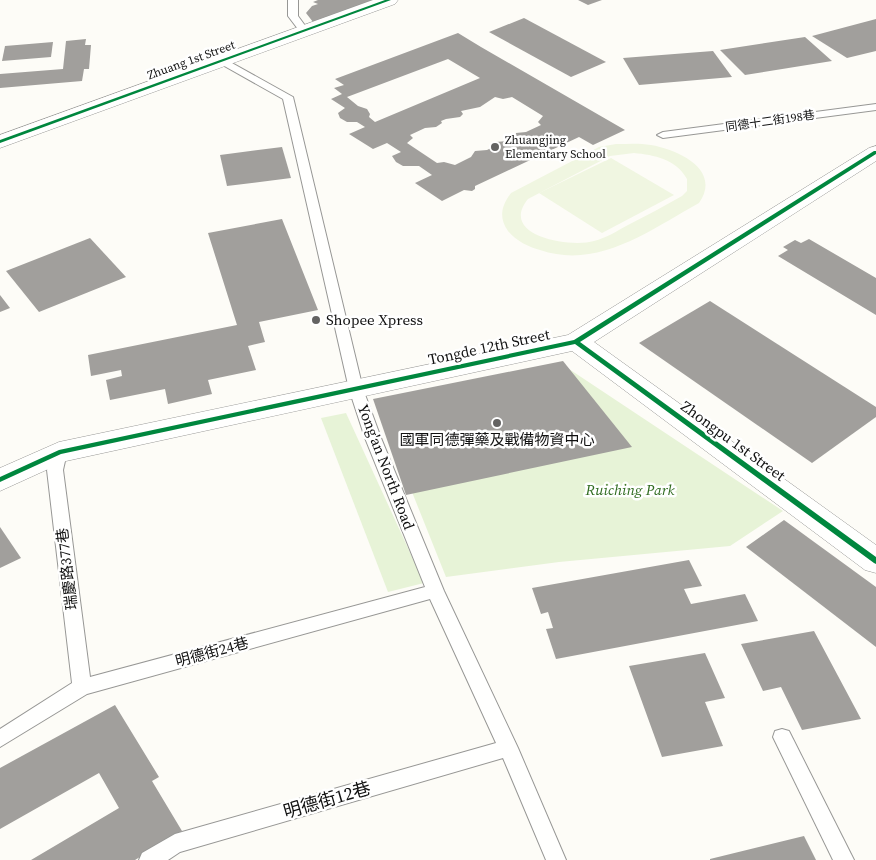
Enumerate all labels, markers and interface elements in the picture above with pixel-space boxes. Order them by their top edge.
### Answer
street label: Zhuang 1st Street [145,37,237,83]
street label: 同德十二街198巷 [724,107,816,135]
place label: Zhuangjing Elementary School [505,132,606,162]
marker: Zhuangjing Elementary School [489,141,501,153]
place label: Shopee Xpress [326,309,423,330]
marker: Shopee Xpress [310,314,322,326]
street label: Tongde 12th Street [426,323,552,370]
street label: Zhongpu 1st Street [677,396,790,486]
street label: Yong'an North Road [353,401,420,533]
marker: 國軍同德彈藥及戰備物資中心 [491,417,503,429]
place label: 國軍同德彈藥及戰備物資中心 [399,429,595,450]
park label: Ruiching Park [584,479,676,500]
street label: 瑞慶路377巷 [51,527,82,611]
street label: 明德街24巷 [173,632,251,671]
street label: 明德街12巷 [280,775,374,824]

